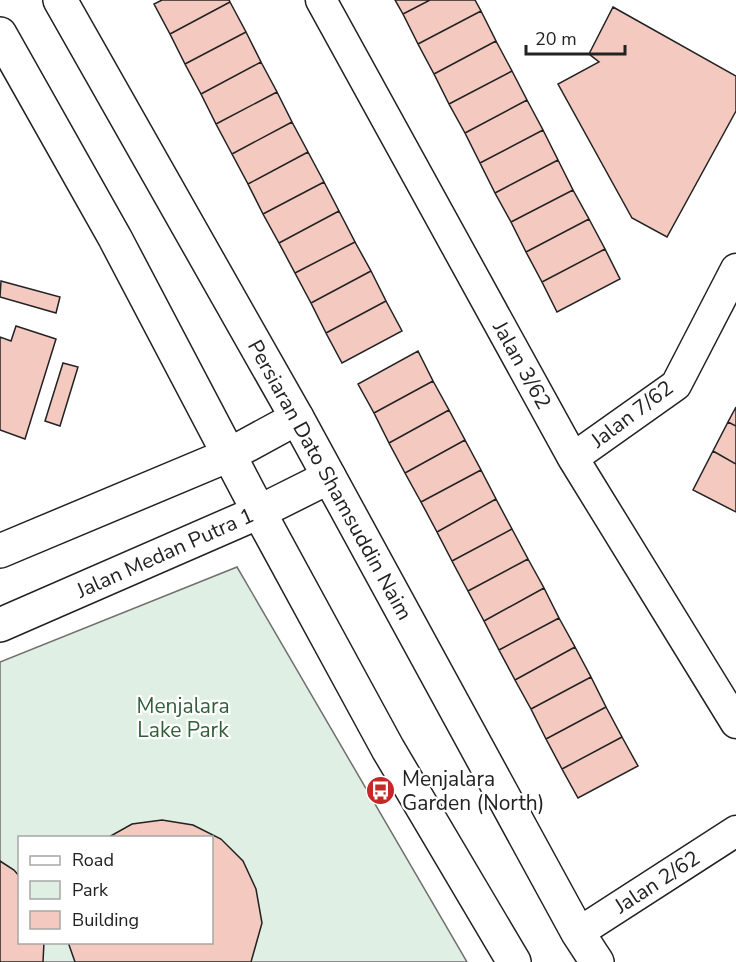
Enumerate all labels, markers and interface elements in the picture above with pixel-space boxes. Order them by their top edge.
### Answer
scale bar [526,18,625,56]
text: 20 m [535,27,577,51]
street label: Jalan 3/62 [486,315,558,414]
street label: Persiaran Dato Shamsuddin Naim [241,335,419,625]
street label: Jalan 7/62 [584,374,679,455]
street label: Jalan Medan Putra 1 [71,501,258,605]
park label: Menjalara Lake Park [136,692,230,744]
place label: Menjalara Garden (North) [402,765,544,817]
bus stop icon: Menjalara Garden (North) [365,775,397,807]
legend [18,836,213,944]
street label: Jalan 2/62 [608,844,705,921]
text: Road [72,848,114,872]
text: Park [72,878,109,902]
text: Building [72,908,139,932]

